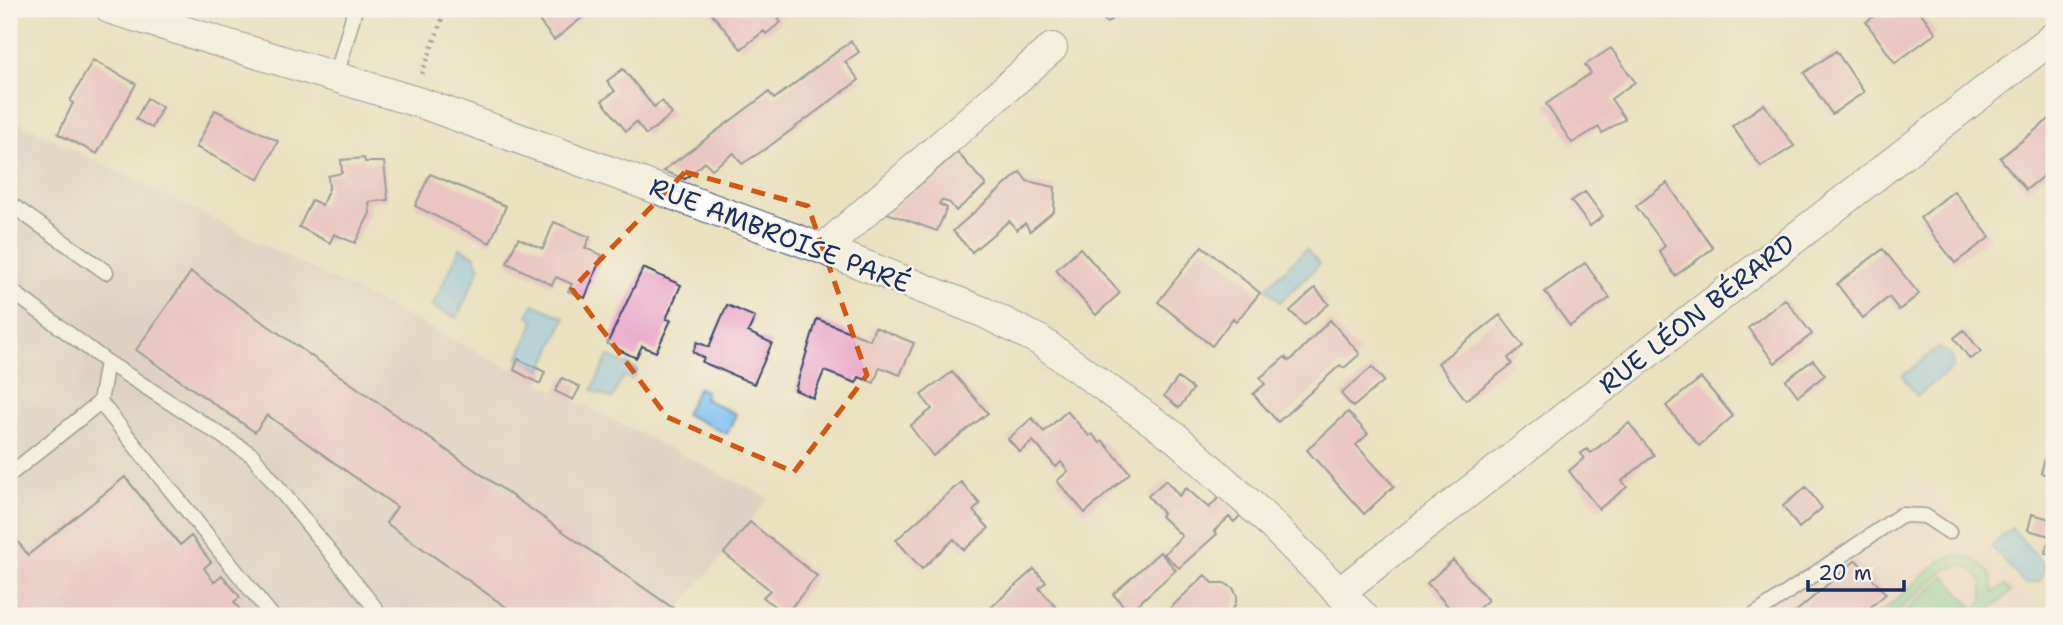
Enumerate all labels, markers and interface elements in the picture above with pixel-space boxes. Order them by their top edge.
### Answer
street label: RUE AMBROISE PARÉ [645,169,916,300]
street label: RUE LÉON BÉRARD [1591,226,1802,401]
scale bar [1808,548,1904,592]
text: 20 m [1818,559,1872,587]

